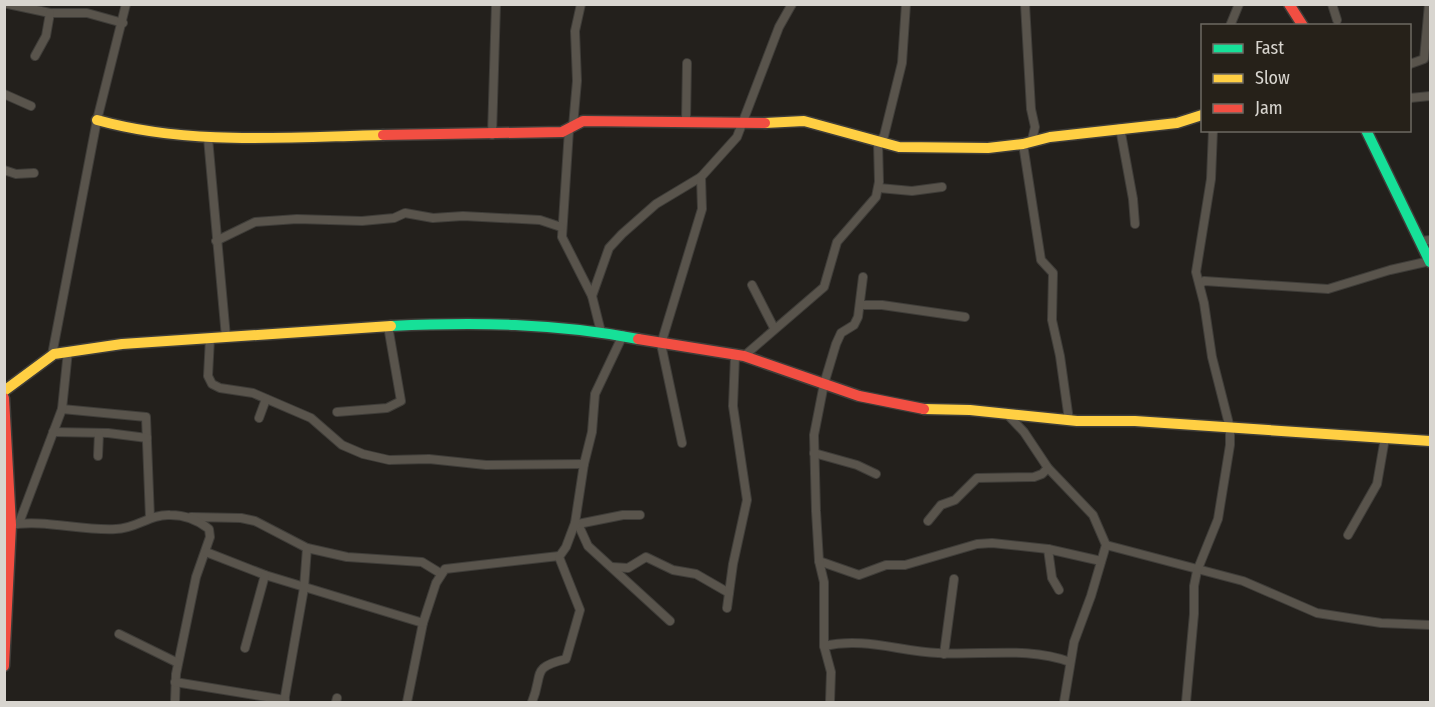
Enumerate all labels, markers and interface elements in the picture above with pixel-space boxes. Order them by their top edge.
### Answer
legend [1201,24,1411,132]
text: Fast [1255,37,1284,59]
text: Slow [1255,67,1290,89]
text: Jam [1255,97,1283,119]

